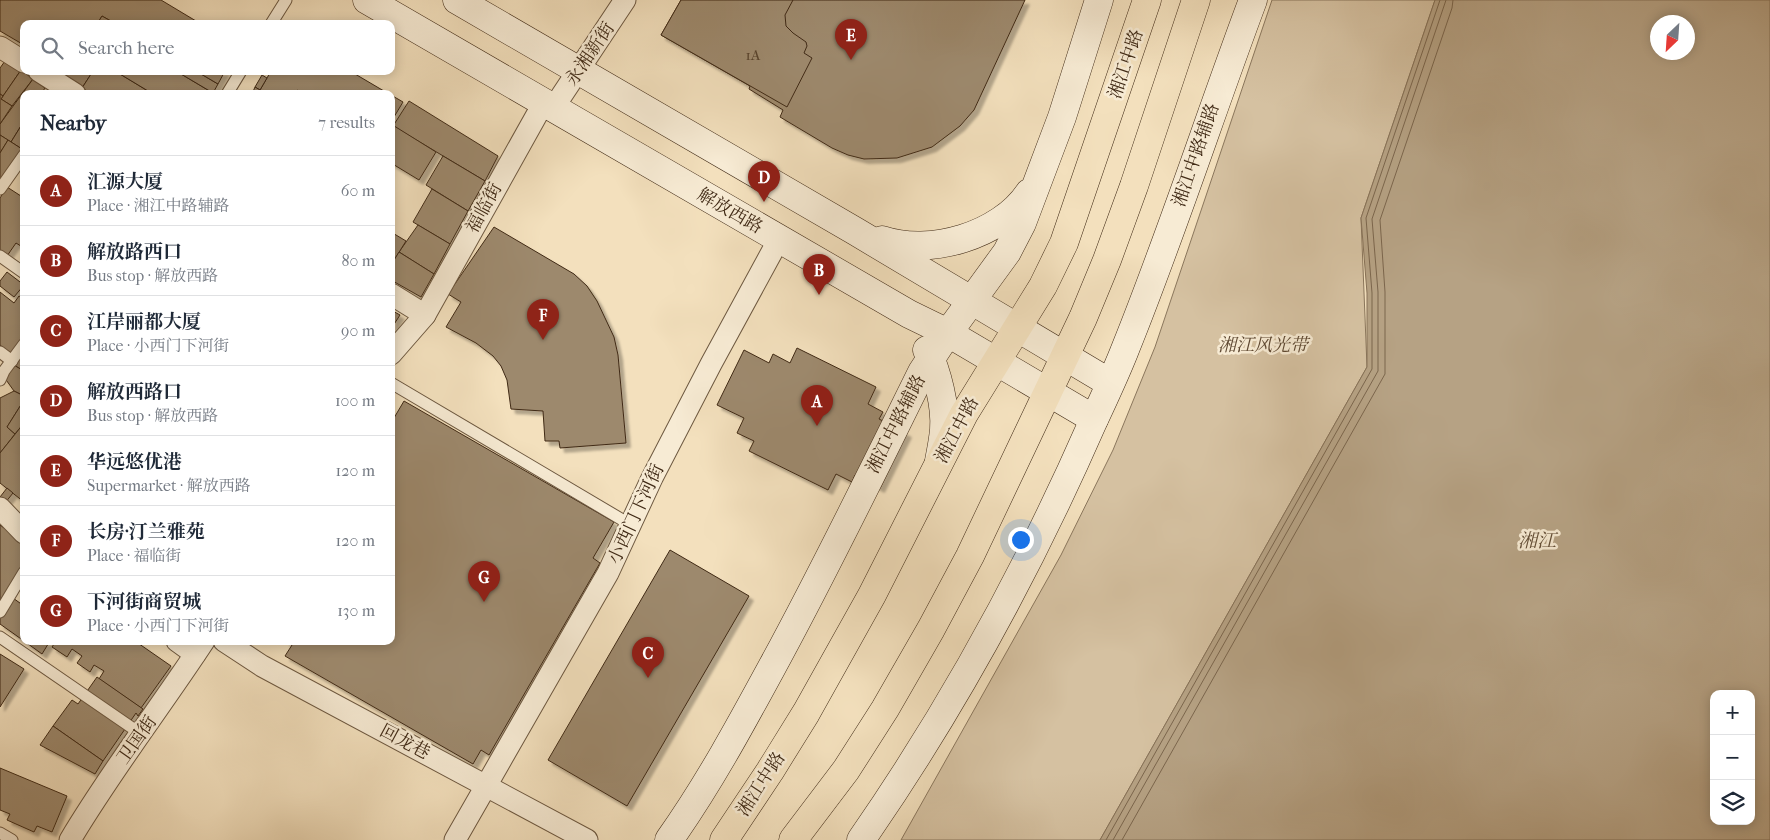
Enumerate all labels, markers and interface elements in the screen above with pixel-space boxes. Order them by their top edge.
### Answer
north arrow [1650,15,1695,60]
street label: 永湘新街 [561,18,619,90]
pin: E [835,19,867,60]
search box [20,20,395,75]
street label: 湘江中路 [1104,27,1148,101]
icon: search [38,34,66,62]
text: Search here [78,37,174,59]
house number: 1A [745,46,761,64]
street label: 湘江中路辅路 [1168,101,1224,209]
text: Nearby [40,111,106,135]
text: 7 results [318,113,375,132]
pin: D [748,161,780,202]
text: 汇源大厦 [87,171,163,193]
street label: 福临街 [462,179,506,237]
text: A [51,181,61,200]
text: 60 m [341,181,375,200]
street label: 解放西路 [694,184,766,238]
text: Place · 湘江中路辅路 [87,196,230,215]
text: 解放路西口 [87,241,182,263]
text: B [51,251,61,270]
text: 80 m [341,251,375,270]
pin: B [803,254,835,295]
text: Bus stop · 解放西路 [87,266,218,285]
pin: F [527,299,559,340]
text: 江岸丽都大厦 [87,311,201,333]
text: C [51,321,61,340]
text: 90 m [341,321,375,340]
park label: 湘江风光带 [1218,335,1311,356]
text: Place · 小西门下河街 [87,336,230,355]
street label: 湘江中路辅路 [862,371,930,477]
text: 解放西路口 [87,381,182,403]
pin: A [801,385,833,426]
text: D [50,391,62,410]
text: 100 m [335,391,375,410]
street label: 湘江中路 [931,393,983,467]
text: Bus stop · 解放西路 [87,406,218,425]
text: 华远悠优港 [87,451,182,473]
text: E [51,461,61,480]
text: 120 m [336,461,375,480]
street label: 小西门下河街 [604,461,668,567]
text: Supermarket · 解放西路 [87,476,251,495]
text: 长房·汀兰雅苑 [87,521,205,543]
your location [1008,527,1034,553]
water label: 湘江 [1518,530,1559,552]
text: F [52,531,60,550]
text: 120 m [336,531,375,550]
text: Place · 福临街 [87,546,182,565]
pin: G [468,561,500,602]
text: 下河街商贸城 [87,591,201,613]
text: G [50,601,62,620]
text: 130 m [337,601,375,620]
text: Place · 小西门下河街 [87,616,230,635]
pin: C [632,637,664,678]
map controls [1710,690,1755,825]
button: + [1710,690,1755,735]
street label: 卫国街 [113,712,161,768]
street label: 回龙巷 [376,720,434,764]
button: − [1710,735,1755,780]
street label: 湘江中路 [733,748,789,820]
button: layers [1710,780,1755,825]

